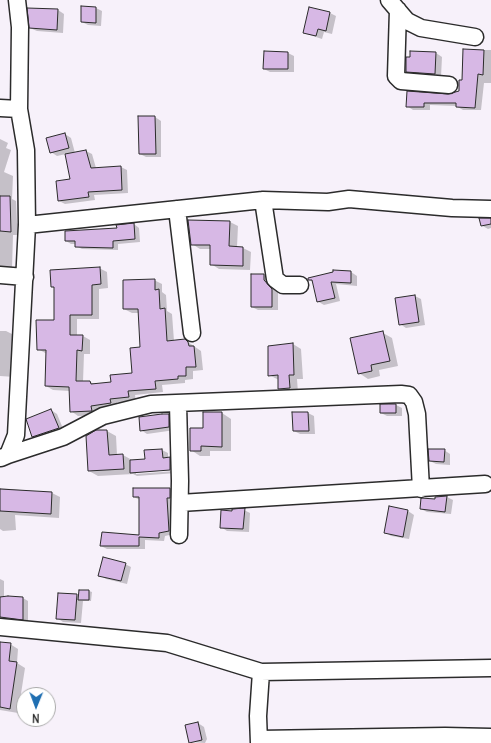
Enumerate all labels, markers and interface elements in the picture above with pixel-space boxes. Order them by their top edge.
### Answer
north arrow [16,687,56,727]
text: N [32,711,40,725]

